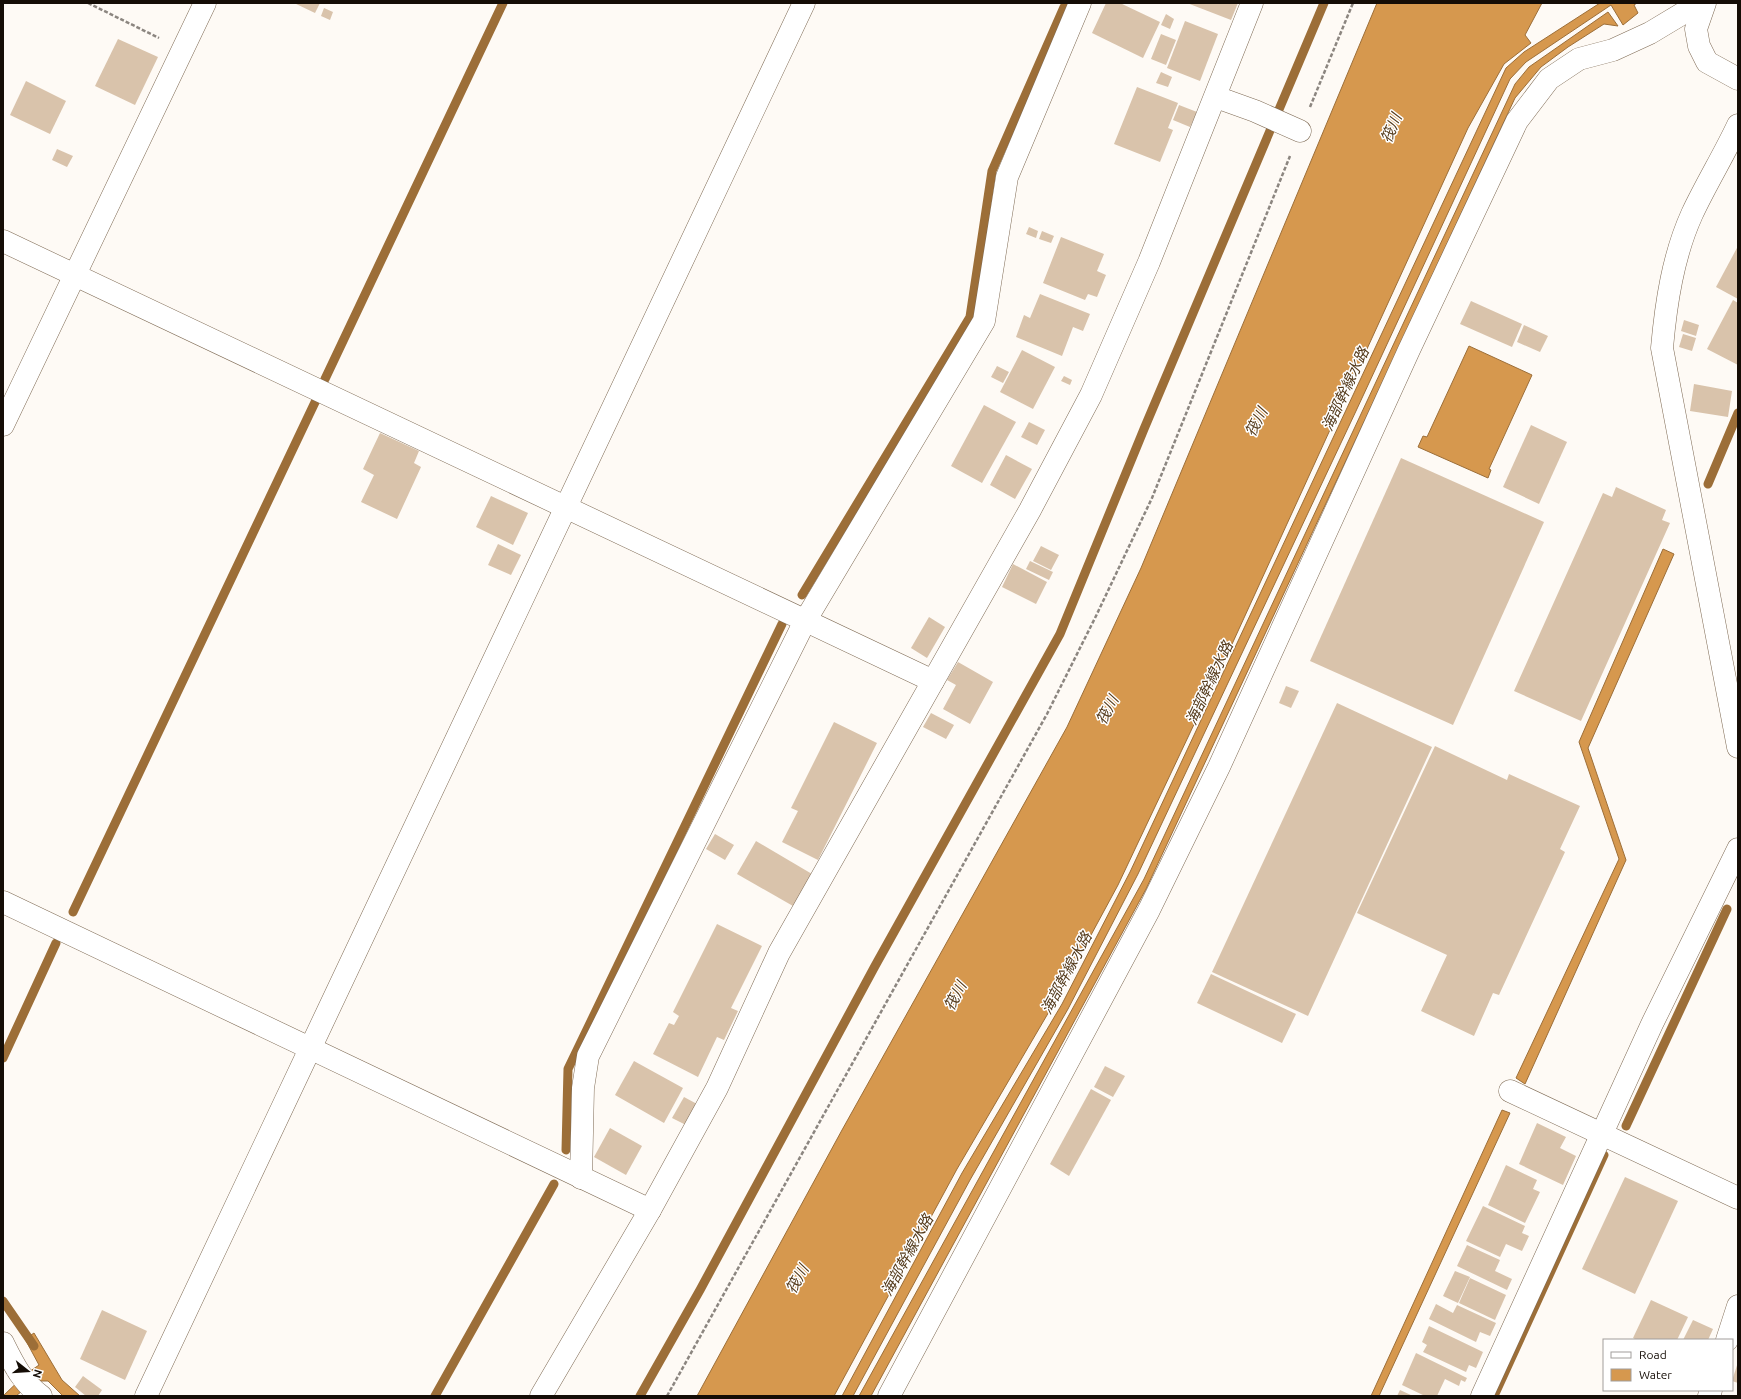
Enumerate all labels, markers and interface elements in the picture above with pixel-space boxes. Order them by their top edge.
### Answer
water label: 筏川 [1377,109,1405,145]
water label: 海部幹線水路 [1318,343,1373,433]
water label: 筏川 [1242,403,1271,439]
water label: 海部幹線水路 [1182,637,1237,727]
water label: 筏川 [1092,691,1122,727]
water label: 海部幹線水路 [1037,928,1096,1017]
water label: 筏川 [940,977,970,1013]
water label: 海部幹線水路 [878,1210,937,1298]
water label: 筏川 [782,1260,813,1296]
legend [1603,1339,1733,1391]
text: Road [1639,1348,1667,1361]
north arrow [8,1351,48,1391]
text: N [31,1368,45,1380]
text: Water [1639,1368,1672,1381]

